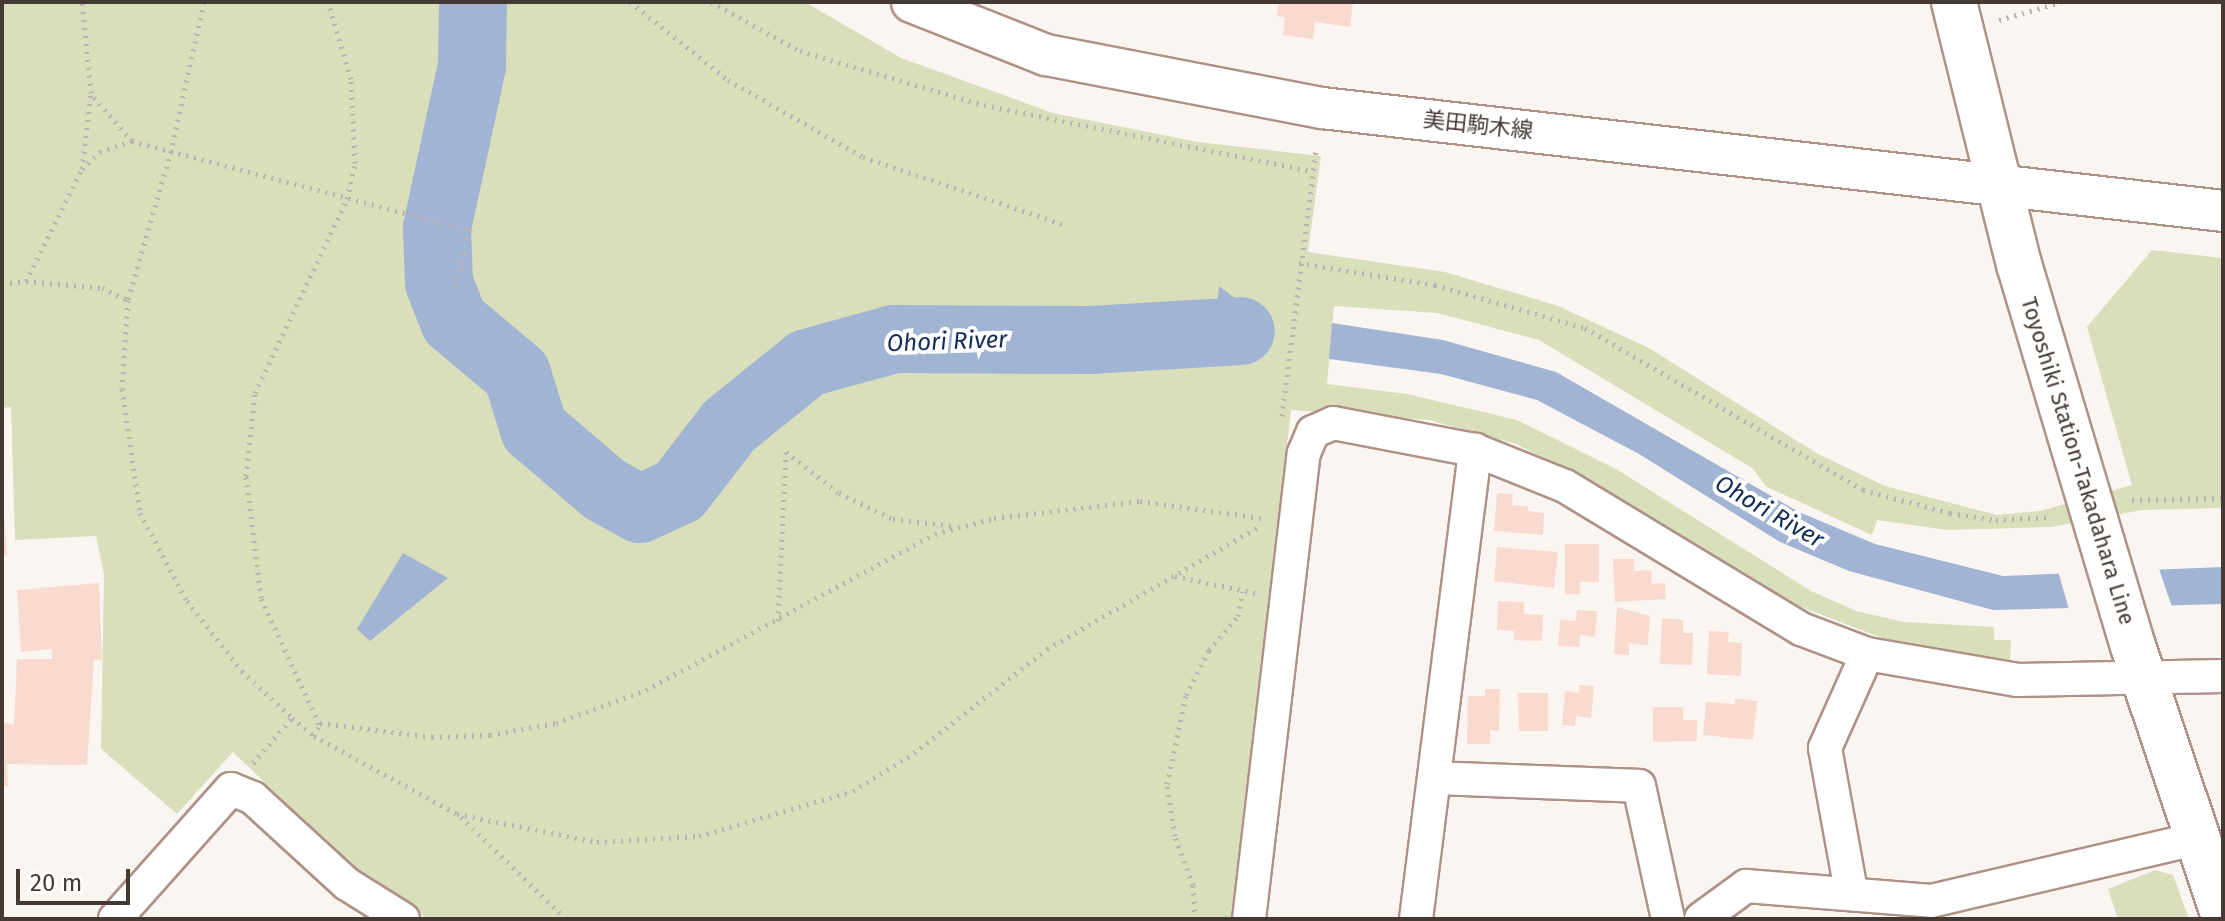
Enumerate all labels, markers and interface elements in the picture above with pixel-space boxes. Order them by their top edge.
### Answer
street label: 美田駒木線 [1422,106,1534,144]
street label: Toyoshiki Station-Takadahara Line [2015,294,2141,628]
water label: Ohori River [886,326,1008,358]
water label: Ohori River [1710,469,1828,555]
scale bar [20,853,134,903]
text: 20 m [30,869,82,897]

